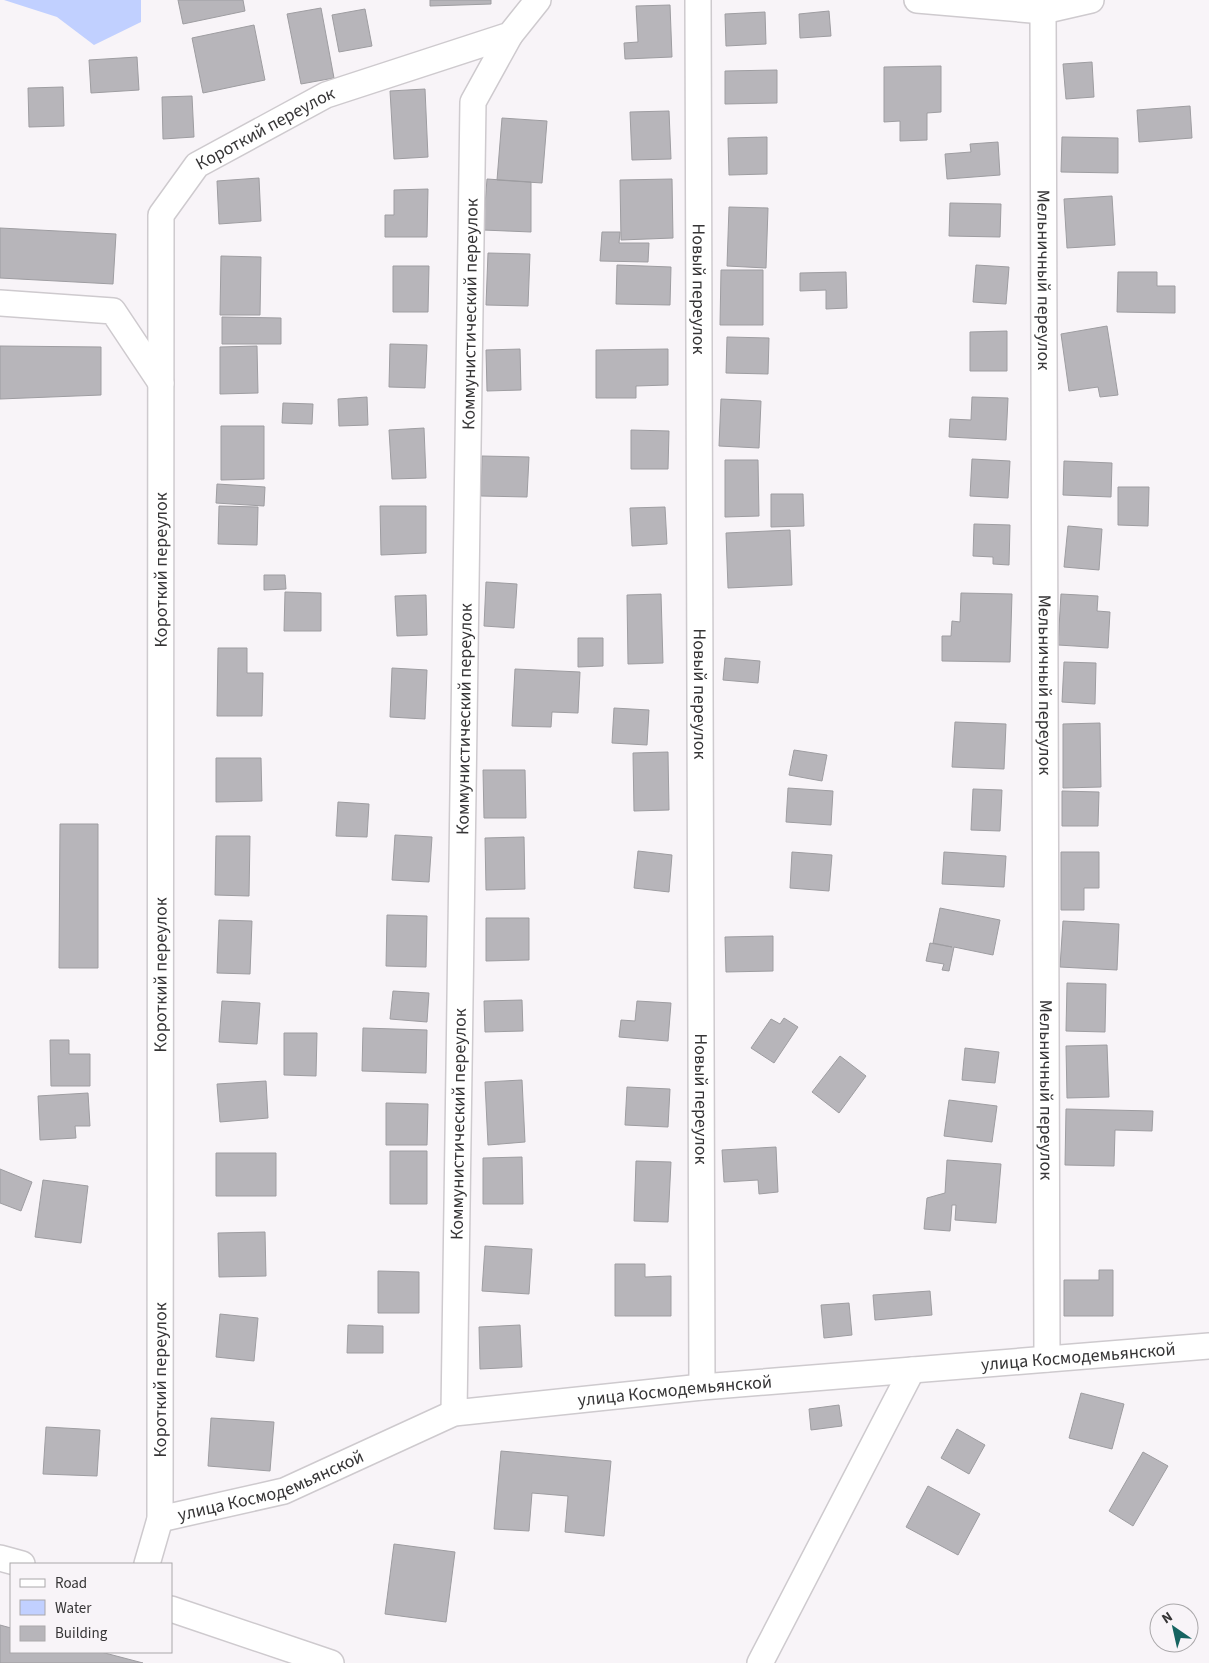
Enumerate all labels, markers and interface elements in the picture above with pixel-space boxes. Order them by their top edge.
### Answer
street label: Короткий переулок [191,81,338,176]
street label: Мельничный переулок [1031,190,1056,370]
street label: Коммунистический переулок [456,198,485,430]
street label: Новый переулок [686,223,711,355]
street label: Короткий переулок [149,492,174,647]
street label: Мельничный переулок [1032,595,1057,775]
street label: Коммунистический переулок [450,603,479,835]
street label: Новый переулок [687,628,712,760]
street label: Короткий переулок [148,897,173,1052]
street label: Мельничный переулок [1033,1000,1058,1180]
street label: Коммунистический переулок [445,1008,473,1240]
street label: Новый переулок [688,1033,713,1165]
street label: Короткий переулок [148,1302,173,1457]
street label: улица Космодемьянской [980,1337,1177,1377]
street label: улица Космодемьянской [576,1369,773,1413]
street label: улица Космодемьянской [175,1444,368,1528]
legend [10,1563,172,1653]
text: Road [55,1573,87,1594]
text: Water [55,1598,92,1619]
north arrow [1149,1603,1199,1653]
text: N [1158,1607,1177,1629]
text: Building [55,1623,108,1644]

